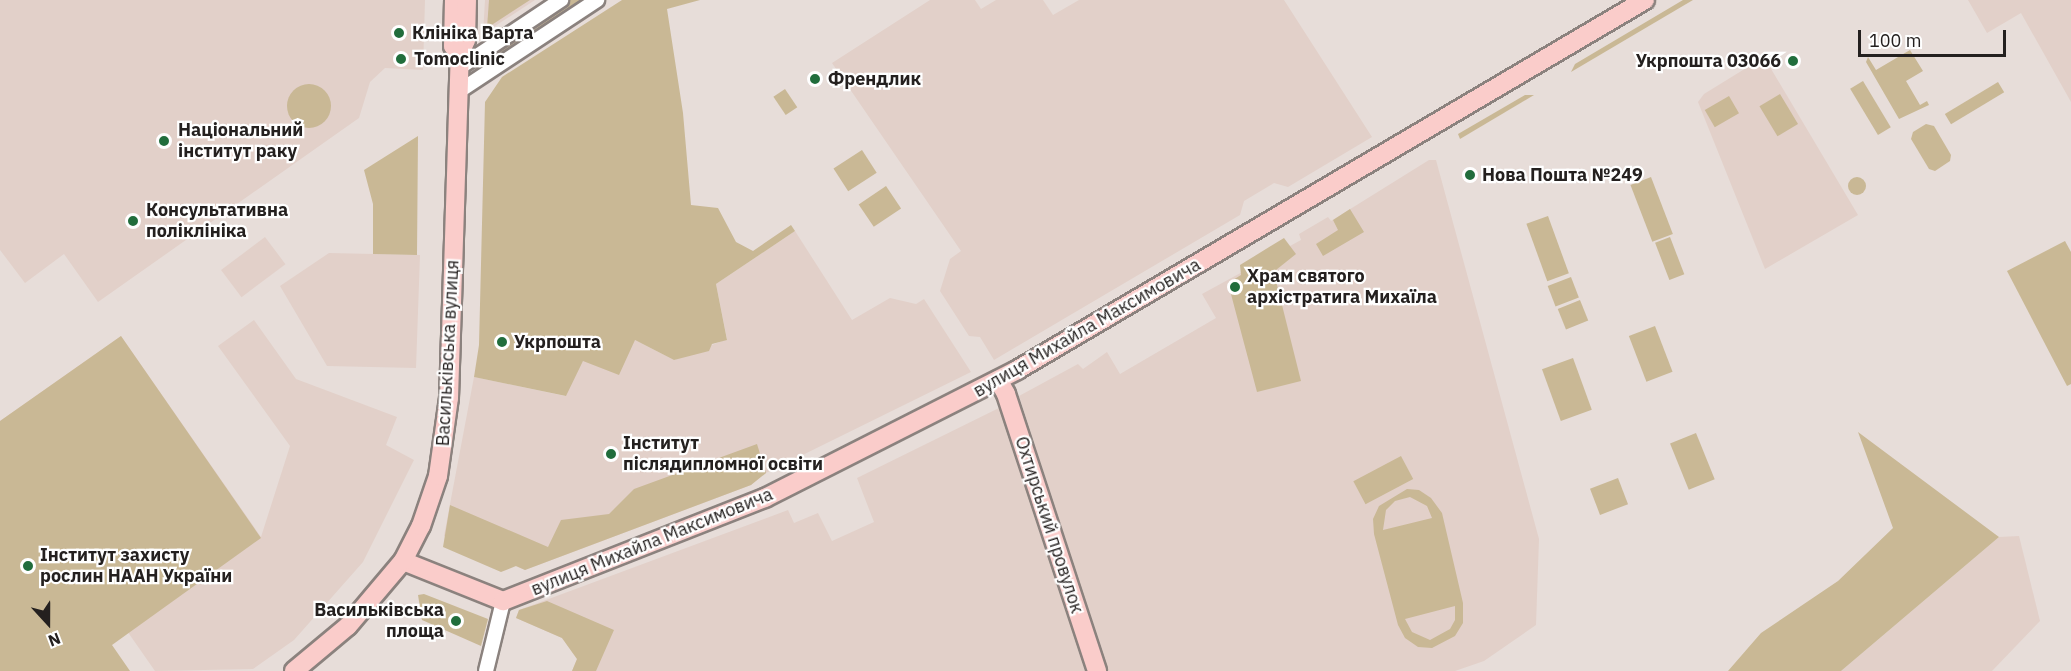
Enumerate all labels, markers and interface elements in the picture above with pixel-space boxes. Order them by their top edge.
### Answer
scale bar [1861,18,2010,56]
place label: Клініка Варта [412,22,534,44]
marker: Клініка Варта [390,24,408,42]
text: 100 m [1869,29,1921,52]
place label: Tomoclinic [414,48,505,70]
marker: Tomoclinic [392,50,410,68]
place label: Укрпошта 03066 [1636,50,1781,72]
marker: Укрпошта 03066 [1786,54,1800,68]
place label: Френдлик [828,68,921,90]
marker: Френдлик [806,70,824,88]
place label: Національний інститут раку [178,120,303,162]
marker: Національний інститут раку [155,132,173,150]
place label: Нова Пошта №249 [1482,164,1643,186]
marker: Нова Пошта №249 [1463,168,1477,182]
place label: Консультативна поліклініка [146,200,288,242]
marker: Консультативна поліклініка [124,212,142,230]
street label: вулиця Михайла Максимовича [970,254,1204,402]
street label: Васильківська вулиця [432,259,464,447]
place label: Храм святого архістратига Михаїла [1247,266,1437,308]
marker: Храм святого архістратига Михаїла [1228,280,1242,294]
place label: Укрпошта [514,331,601,353]
marker: Укрпошта [495,335,509,349]
place label: Інститут післядипломної освіти [623,433,823,476]
street label: Охтирський провулок [1010,434,1088,616]
marker: Інститут післядипломної освіти [604,447,618,461]
street label: вулиця Михайла Максимовича [528,484,776,600]
place label: Інститут захисту рослин НААН України [40,545,232,588]
marker: Інститут захисту рослин НААН України [21,559,35,573]
north arrow [18,593,78,653]
place label: Васильківська площа [314,600,444,642]
marker: Васильківська площа [449,614,463,628]
text: N [45,628,63,651]

